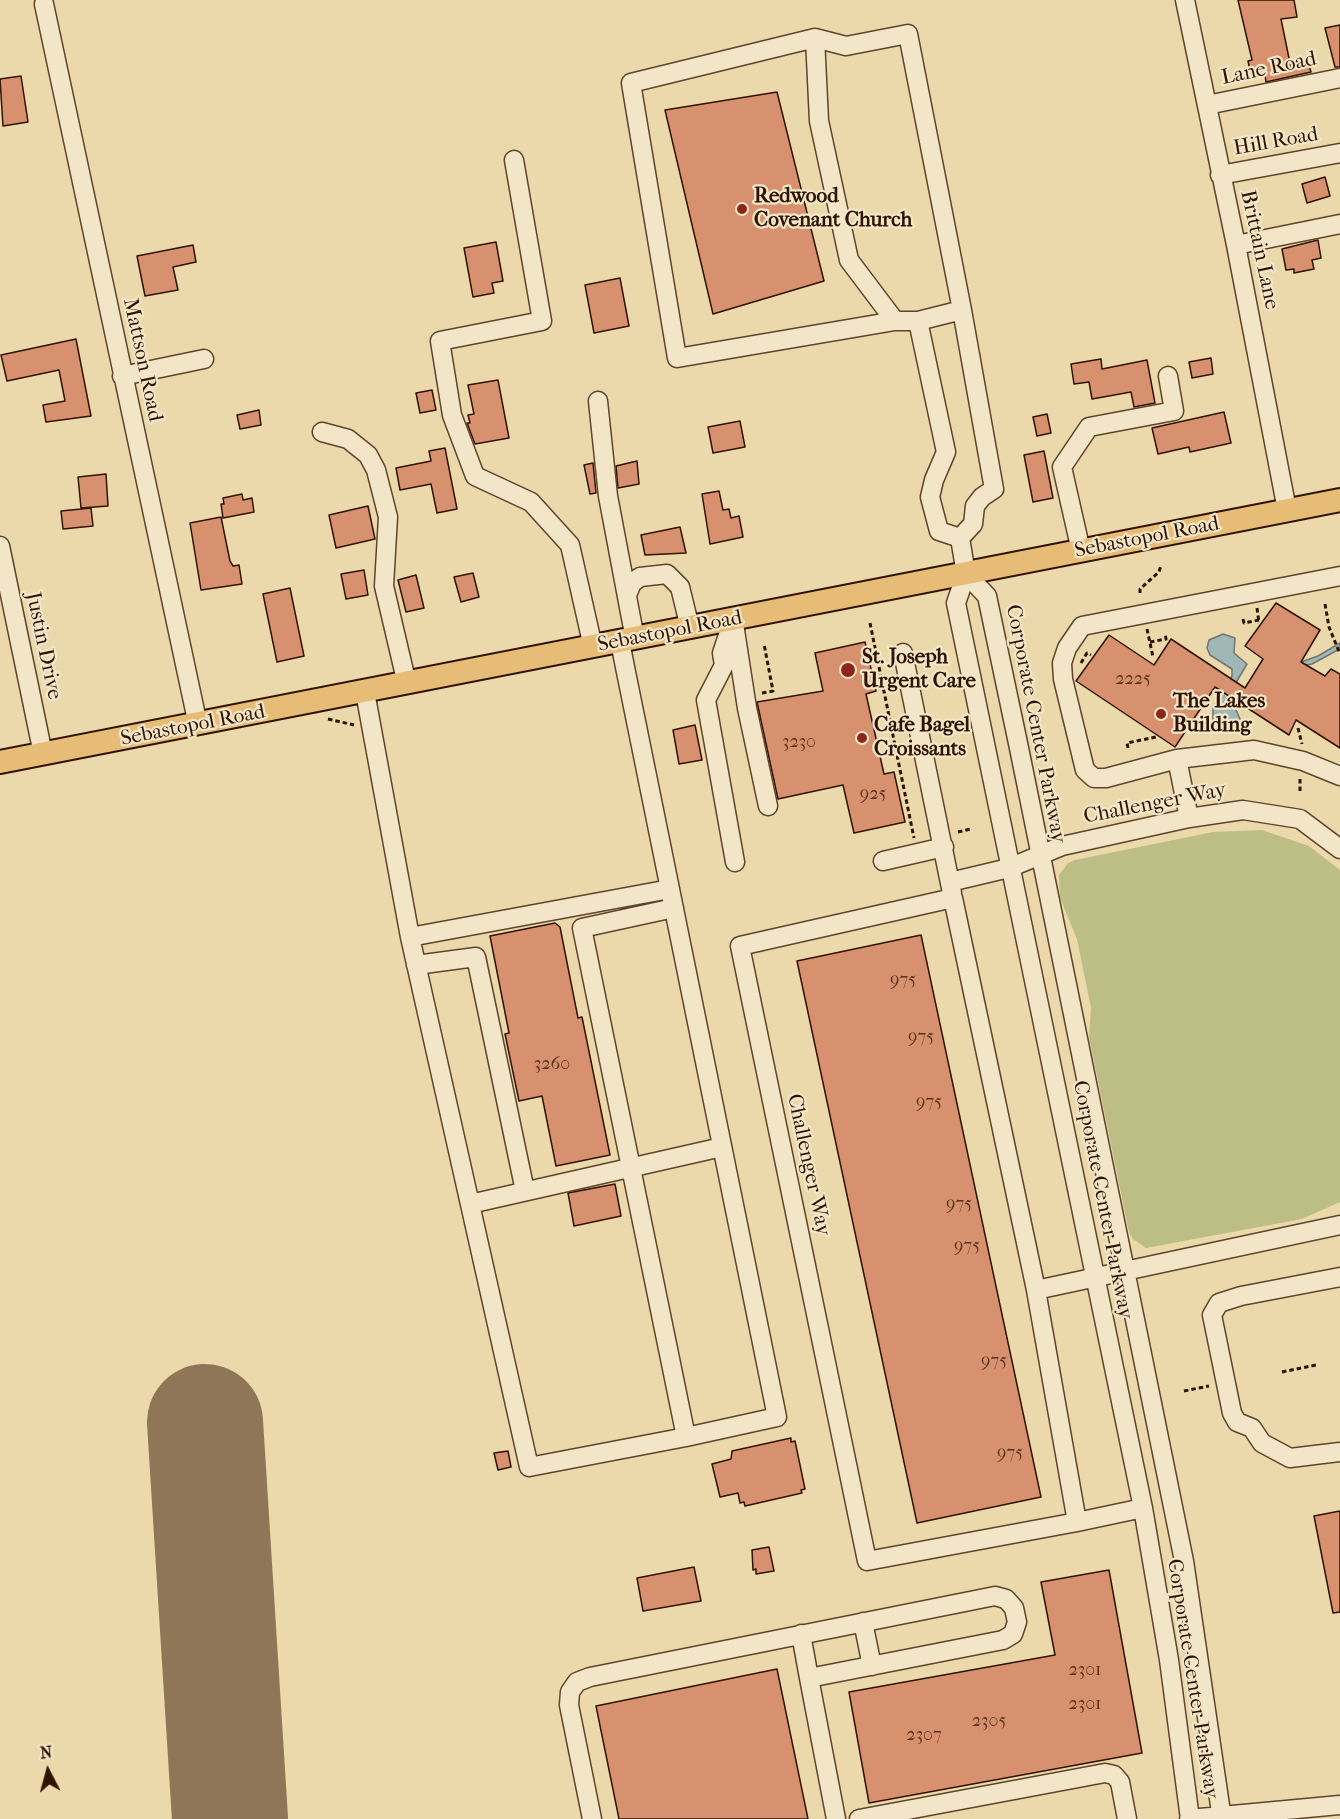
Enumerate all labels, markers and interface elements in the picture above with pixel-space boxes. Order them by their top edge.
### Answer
street label: Lane Road [1219,47,1319,91]
street label: Hill Road [1232,122,1320,162]
place label: Redwood Covenant Church [754,184,912,234]
street label: Brittain Lane [1234,188,1284,312]
marker: Redwood Covenant Church [735,202,749,216]
street label: Mattson Road [117,296,167,424]
street label: Sebastopol Road [1073,512,1221,564]
street label: Justin Drive [19,590,67,702]
street label: Corporate Center Parkway [999,603,1071,845]
street label: Sebastopol Road [596,606,744,658]
place label: St. Joseph Urgent Care [862,645,976,695]
marker: St. Joseph Urgent Care [839,661,857,679]
house number: 2225 [1115,669,1151,691]
place label: The Lakes Building [1173,689,1265,739]
street label: Sebastopol Road [119,700,267,752]
marker: The Lakes Building [1154,707,1168,721]
place label: Cafe Bagel Croissants [874,713,970,763]
marker: Cafe Bagel Croissants [855,731,869,745]
house number: 3230 [782,732,816,754]
street label: Challenger Way [1082,778,1228,830]
house number: 925 [860,784,886,806]
house number: 975 [890,970,916,992]
house number: 975 [908,1027,934,1049]
house number: 3260 [534,1054,570,1076]
street label: Corporate Center Parkway [1066,1079,1138,1321]
street label: Challenger Way [781,1092,835,1238]
house number: 975 [916,1092,942,1114]
house number: 975 [946,1194,972,1216]
house number: 975 [954,1236,980,1258]
house number: 975 [981,1351,1007,1373]
house number: 975 [997,1443,1023,1465]
street label: Corporate Center Parkway [1161,1557,1223,1801]
house number: 2301 [1069,1660,1101,1682]
house number: 2301 [1069,1694,1101,1716]
house number: 2305 [972,1711,1006,1733]
house number: 2307 [906,1725,942,1747]
north arrow [18,1741,78,1801]
text: N [39,1743,53,1763]

